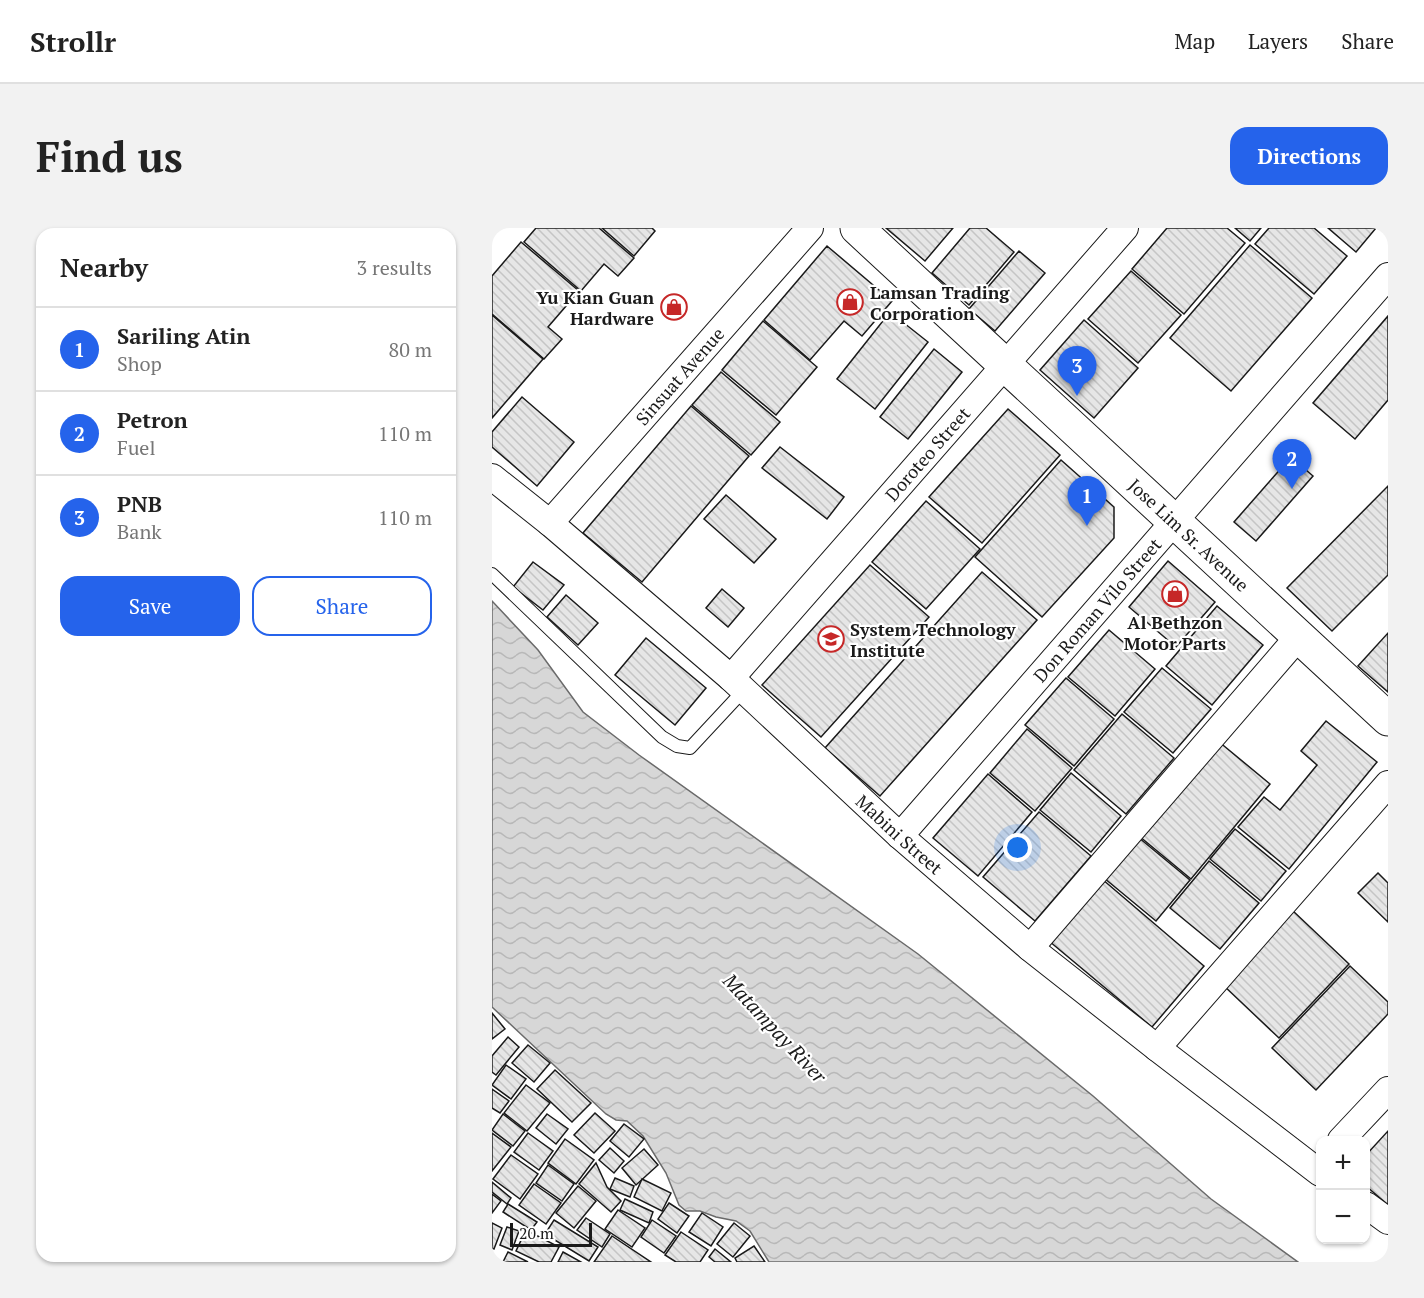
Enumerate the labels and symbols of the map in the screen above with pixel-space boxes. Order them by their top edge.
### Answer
place label: Lamsan Trading Corporation [870,280,1010,325]
place label: Yu Kian Guan Hardware [536,285,654,330]
shop icon: Lamsan Trading Corporation [835,287,865,317]
shop icon: Yu Kian Guan Hardware [659,292,689,322]
street label: Sinsuat Avenue [630,322,729,430]
pin: 3 [1058,346,1096,396]
street label: Doroteo Street [880,401,975,506]
pin: 2 [1272,440,1312,489]
street label: Jose Lim Sr. Avenue [1124,473,1254,597]
pin: 1 [1068,476,1106,526]
street label: Don Roman Vilo Street [1028,532,1167,687]
shop icon: Al Bethzon Motor Parts [1160,579,1190,609]
place label: Al Bethzon Motor Parts [1124,610,1226,655]
place label: System Technology Institute [850,617,1016,662]
school or university icon: System Technology Institute [816,624,846,654]
street label: Mabini Street [851,789,948,880]
your location [1003,833,1032,862]
water label: Matampay River [717,967,834,1089]
scale bar [510,1220,592,1248]

